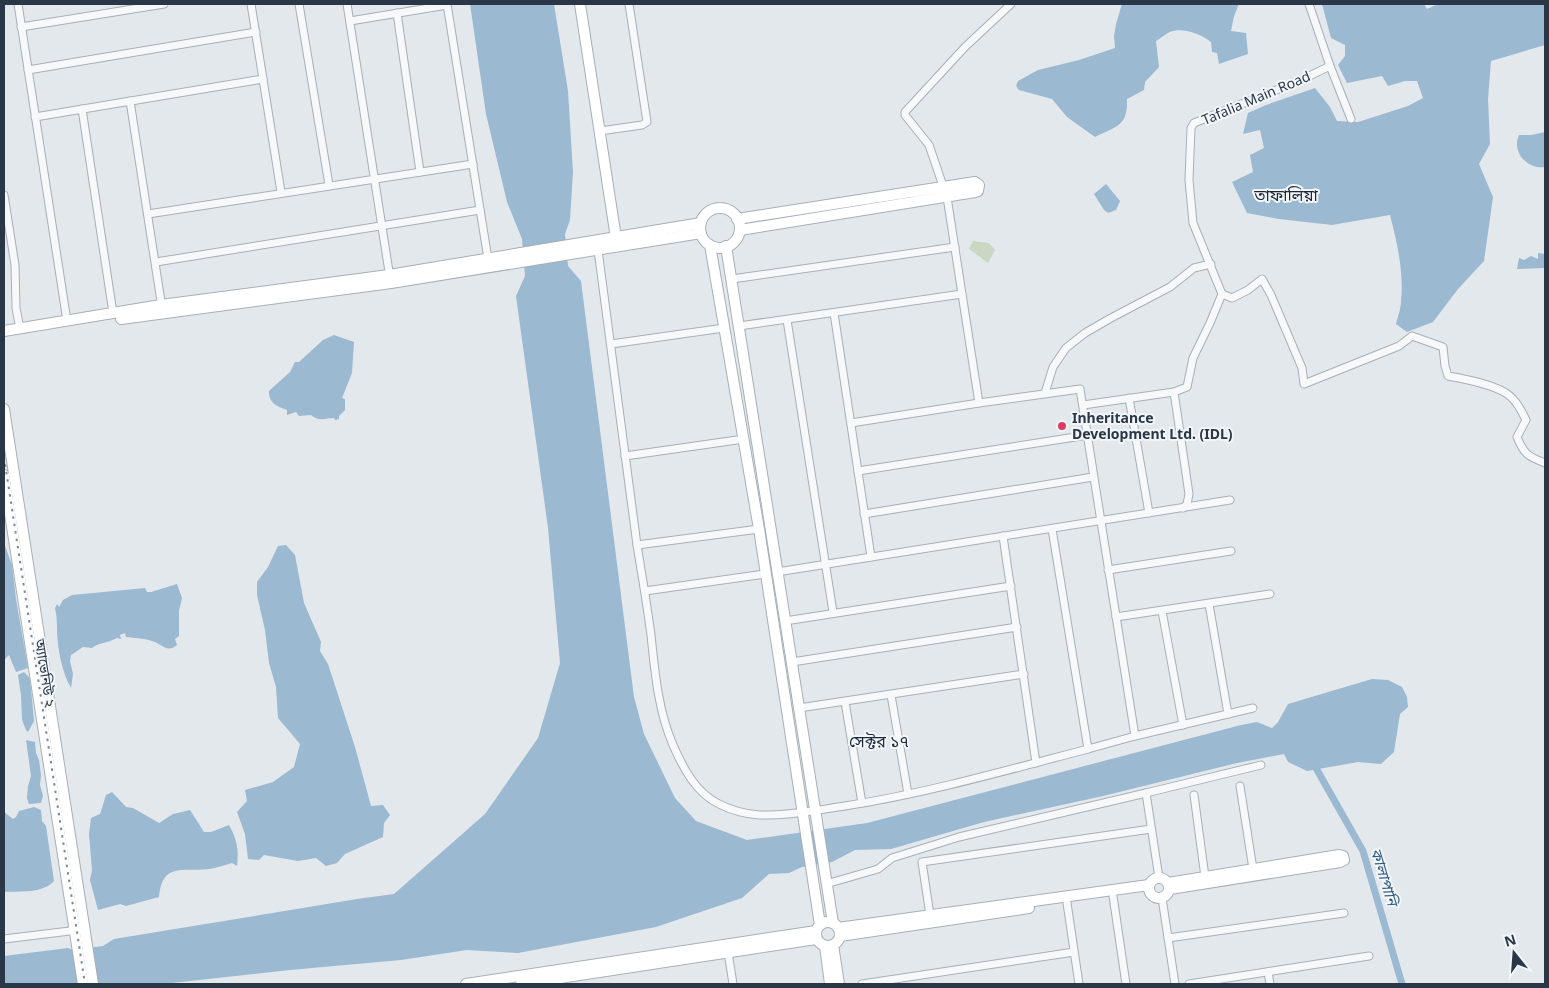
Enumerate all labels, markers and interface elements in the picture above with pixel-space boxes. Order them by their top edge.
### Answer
street label: Tafalia Main Road [1199,66,1313,129]
district label: তাফালিয়া [1253,184,1318,206]
place label: Inheritance Development Ltd. (IDL) [1072,408,1233,443]
marker: Inheritance Development Ltd. (IDL) [1056,420,1068,432]
street label: অ্যাভেনিউ ২ [31,636,60,709]
district label: সেক্টর ১৭ [849,730,909,752]
water label: কালাপানি [1367,846,1404,911]
north arrow [1489,928,1539,978]
text: N [1502,929,1518,951]

